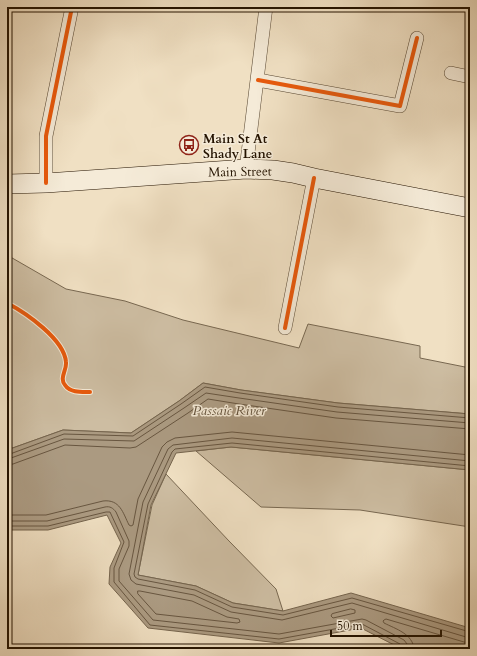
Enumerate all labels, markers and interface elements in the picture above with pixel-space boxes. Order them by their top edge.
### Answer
place label: Main St At Shady Lane [203,130,272,163]
bus stop icon: Main St At Shady Lane [178,134,200,156]
street label: Main Street [208,162,272,182]
water label: Passaic River [193,401,266,420]
scale bar [331,612,441,638]
text: 50 m [337,618,364,634]

